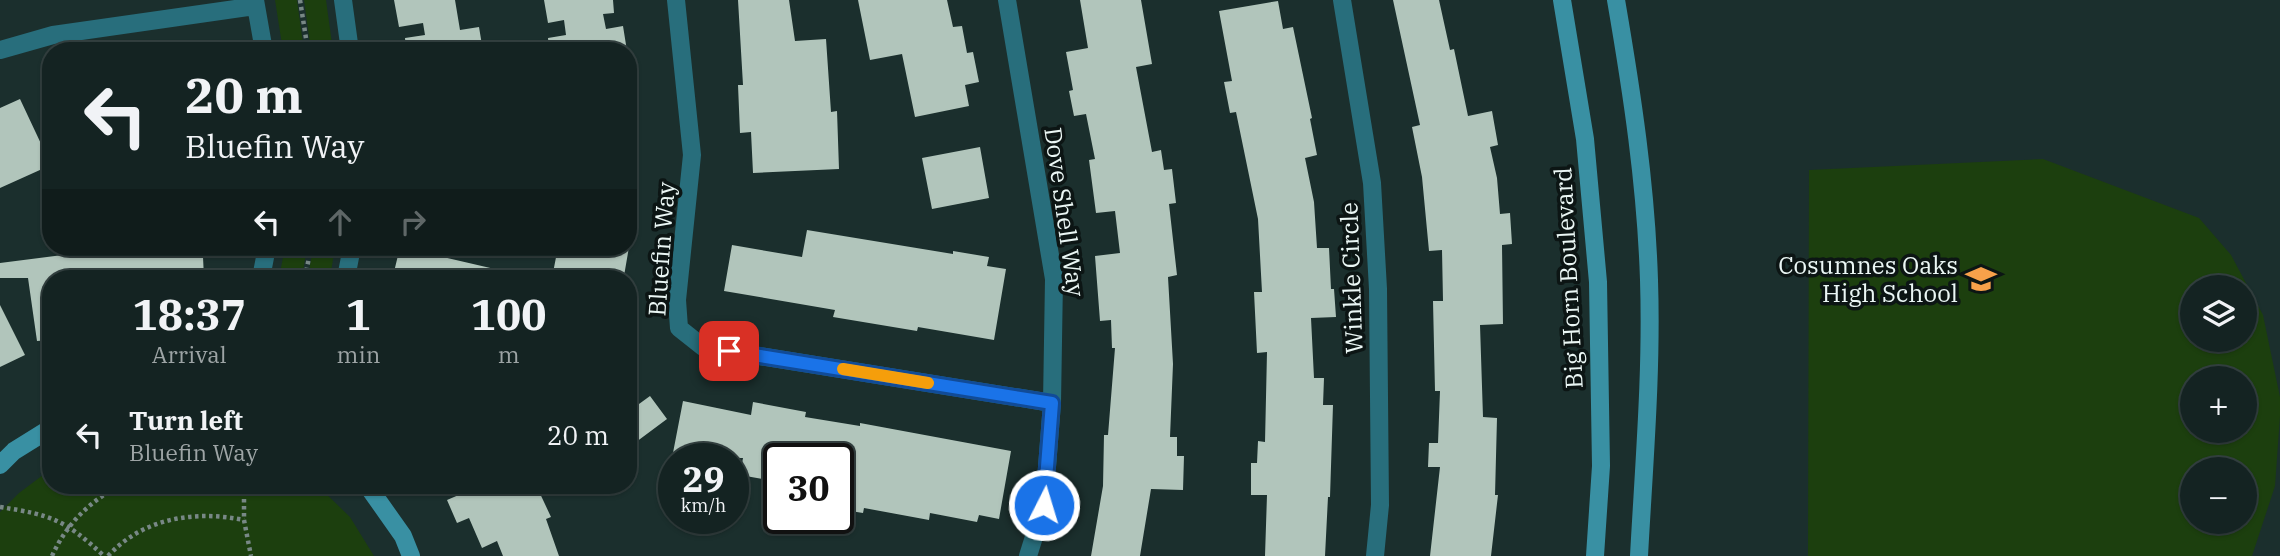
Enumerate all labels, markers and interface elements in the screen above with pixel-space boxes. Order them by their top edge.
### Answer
text: 20 m [185,63,303,126]
icon: left [70,70,161,161]
text: Bluefin Way [185,125,364,167]
street label: Dove Shell Way [1037,125,1093,299]
street label: Big Horn Boulevard [1546,167,1590,389]
street label: Bluefin Way [640,181,682,317]
street label: Winkle Circle [1332,202,1370,354]
icon: left [248,203,286,241]
icon: ahead [321,203,359,241]
icon: right [394,203,432,241]
place label: Cosumnes Oaks High School [1778,249,1958,309]
school or university icon: Cosumnes Oaks High School [1964,262,1998,296]
map controls [2180,275,2257,534]
button: layers [2180,275,2257,352]
text: 18:37 [132,287,246,342]
text: 1 [346,287,371,342]
text: 100 [471,287,546,342]
pin [699,321,759,381]
icon: arrive [710,332,748,370]
text: Arrival [152,339,227,369]
text: min [337,339,380,369]
text: m [498,339,520,369]
button: + [2180,366,2257,443]
text: Turn left [129,403,243,437]
icon: left [70,416,108,454]
text: 20 m [547,418,609,452]
text: Bluefin Way [129,437,258,467]
speed limit sign: 30 [763,443,854,534]
text: 29 [682,456,725,502]
button: − [2180,457,2257,534]
position arrow [1007,468,1081,542]
text: km/h [681,494,726,517]

